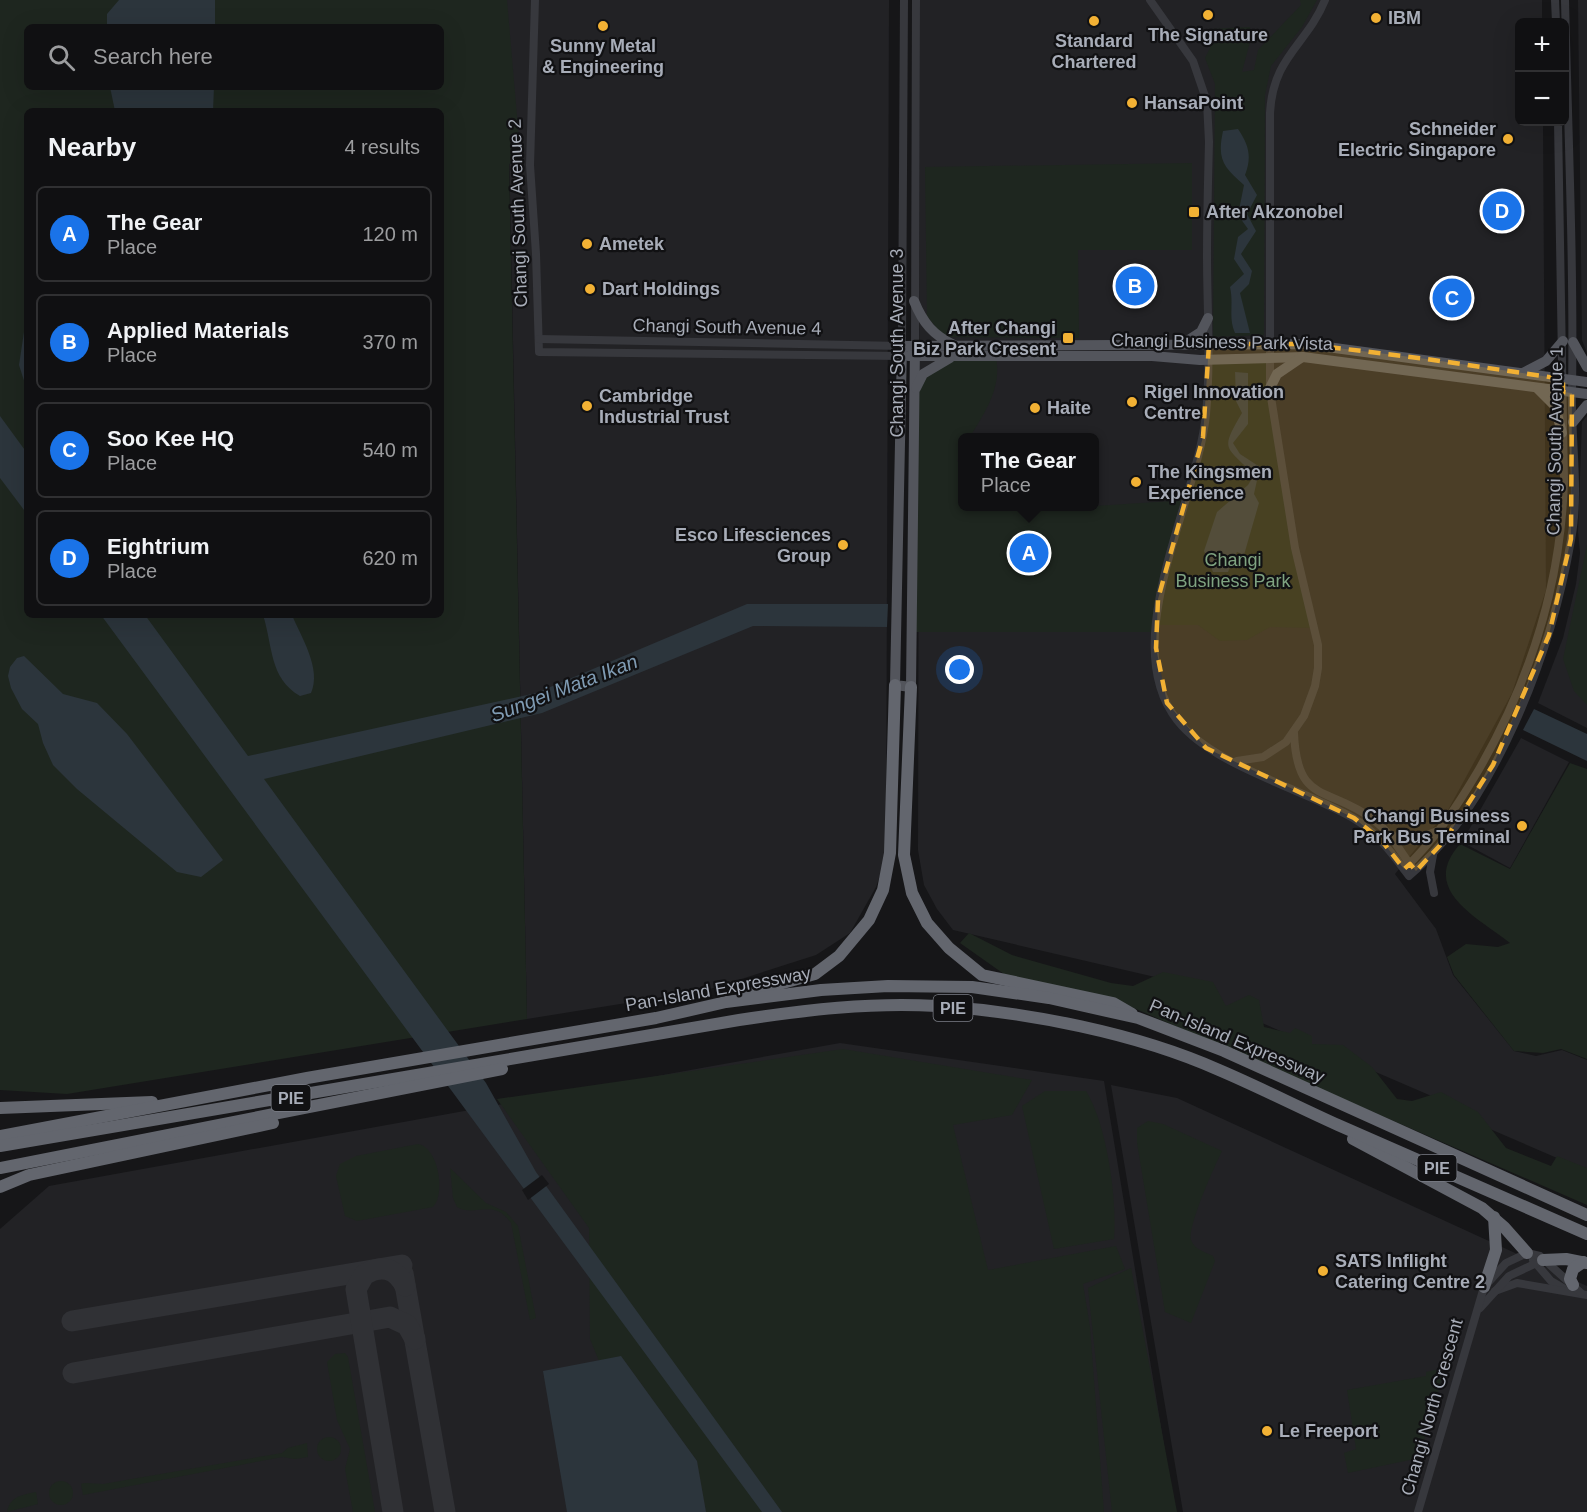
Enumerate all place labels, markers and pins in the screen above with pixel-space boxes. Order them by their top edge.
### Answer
marker: The Signature [1201,8,1215,22]
place label: IBM [1388,8,1421,28]
marker: IBM [1369,11,1383,25]
marker: Standard Chartered [1087,14,1101,28]
marker: Sunny Metal & Engineering [596,19,610,33]
place label: The Signature [1148,25,1268,45]
place label: Standard Chartered [1051,31,1137,72]
place label: Sunny Metal & Engineering [542,36,664,77]
place label: HansaPoint [1144,93,1243,113]
marker: HansaPoint [1125,96,1139,110]
place label: Schneider Electric Singapore [1338,119,1496,160]
marker: Schneider Electric Singapore [1501,132,1515,146]
pin: D [1482,188,1522,234]
place label: After Akzonobel [1206,202,1343,222]
marker: After Akzonobel [1187,205,1201,219]
place label: Ametek [599,234,665,254]
marker: Ametek [580,237,594,251]
pin: B [1116,264,1154,308]
pin: C [1432,276,1472,320]
place label: Dart Holdings [602,279,720,299]
marker: Dart Holdings [583,282,597,296]
place label: After Changi Biz Park Cresent [913,318,1056,359]
marker: After Changi Biz Park Cresent [1061,331,1075,345]
place label: Rigel Innovation Centre [1144,382,1284,423]
place label: Cambridge Industrial Trust [599,386,729,427]
marker: Rigel Innovation Centre [1125,395,1139,409]
place label: Haite [1047,398,1091,418]
marker: Cambridge Industrial Trust [580,399,594,413]
marker: Haite [1028,401,1042,415]
place label: The Kingsmen Experience [1148,462,1272,503]
marker: The Kingsmen Experience [1129,475,1143,489]
place label: Esco Lifesciences Group [675,525,831,566]
pin: A [1010,530,1048,576]
marker: Esco Lifesciences Group [836,538,850,552]
place label: Changi Business Park Bus Terminal [1353,806,1510,847]
marker: Changi Business Park Bus Terminal [1515,819,1529,833]
place label: SATS Inflight Catering Centre 2 [1335,1251,1485,1292]
marker: SATS Inflight Catering Centre 2 [1316,1264,1330,1278]
place label: Le Freeport [1279,1421,1378,1441]
marker: Le Freeport [1260,1424,1274,1438]

